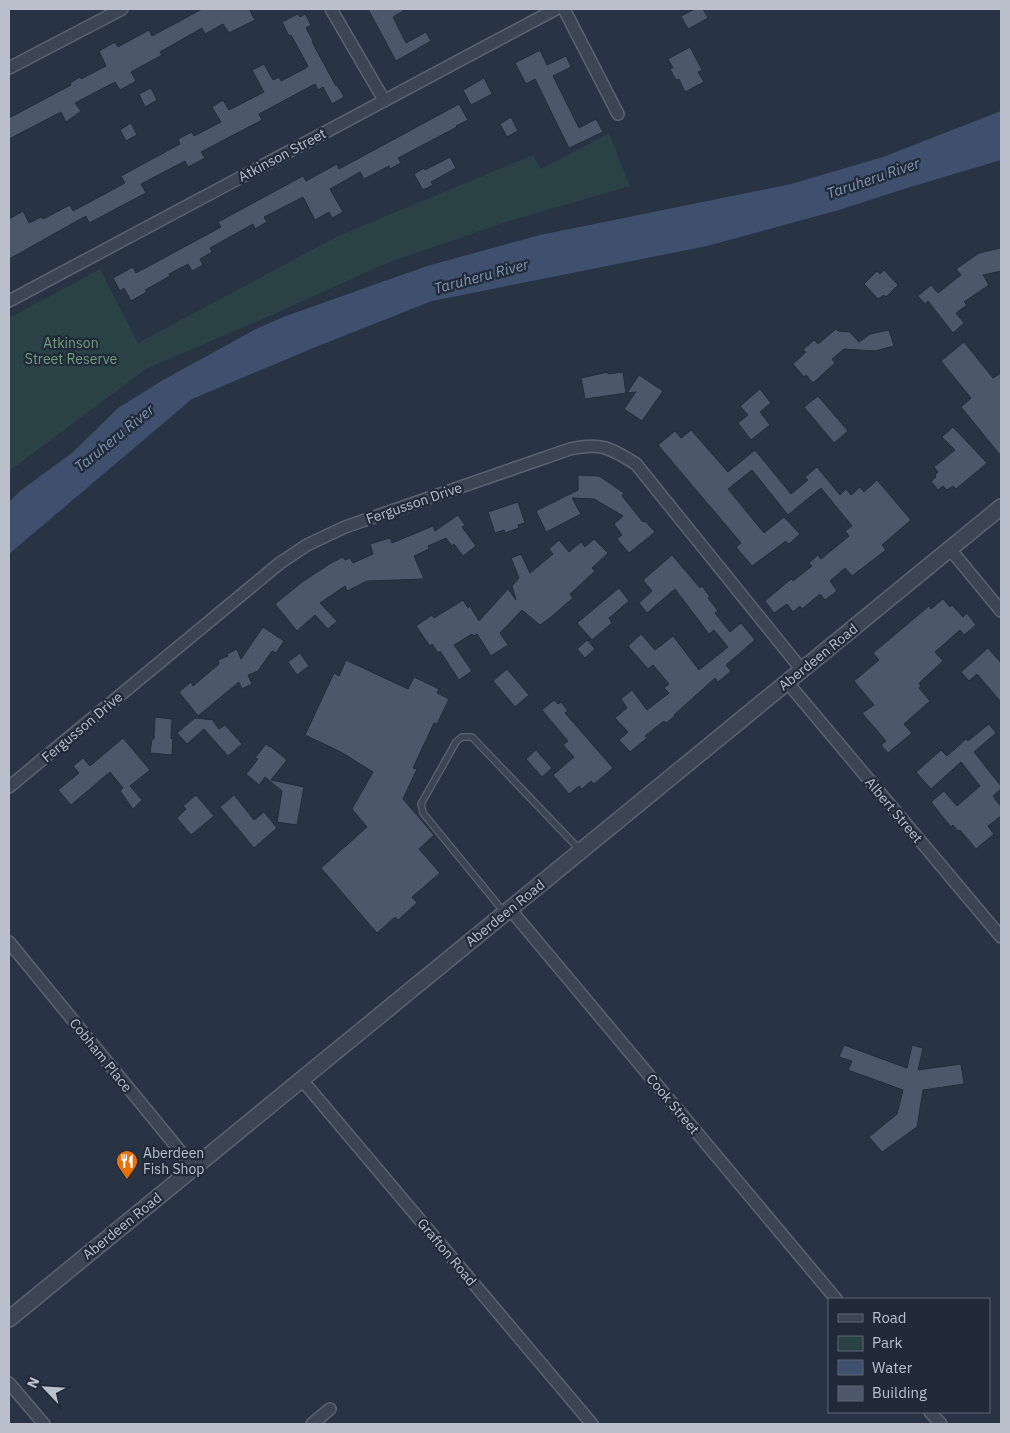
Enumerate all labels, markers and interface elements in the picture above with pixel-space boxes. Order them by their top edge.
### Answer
street label: Atkinson Street [235,124,329,186]
water label: Taruheru River [824,153,923,203]
water label: Taruheru River [432,254,531,298]
park label: Atkinson Street Reserve [25,334,118,368]
water label: Taruheru River [70,400,158,476]
street label: Fergusson Drive [364,478,465,528]
street label: Aberdeen Road [775,620,861,694]
street label: Fergusson Drive [38,688,126,766]
street label: Albert Street [861,773,927,847]
street label: Aberdeen Road [462,876,548,950]
street label: Cobham Place [66,1014,137,1096]
street label: Cook Street [642,1070,704,1138]
place label: Aberdeen Fish Shop [143,1144,204,1178]
restaurant icon: Aberdeen Fish Shop [115,1149,139,1180]
street label: Aberdeen Road [79,1189,165,1263]
street label: Grafton Road [413,1214,481,1290]
legend [828,1298,990,1413]
text: Road [872,1308,907,1327]
text: Park [872,1333,902,1352]
text: Water [872,1358,913,1377]
north arrow [20,1363,70,1413]
text: N [23,1374,44,1391]
text: Building [872,1383,927,1402]

